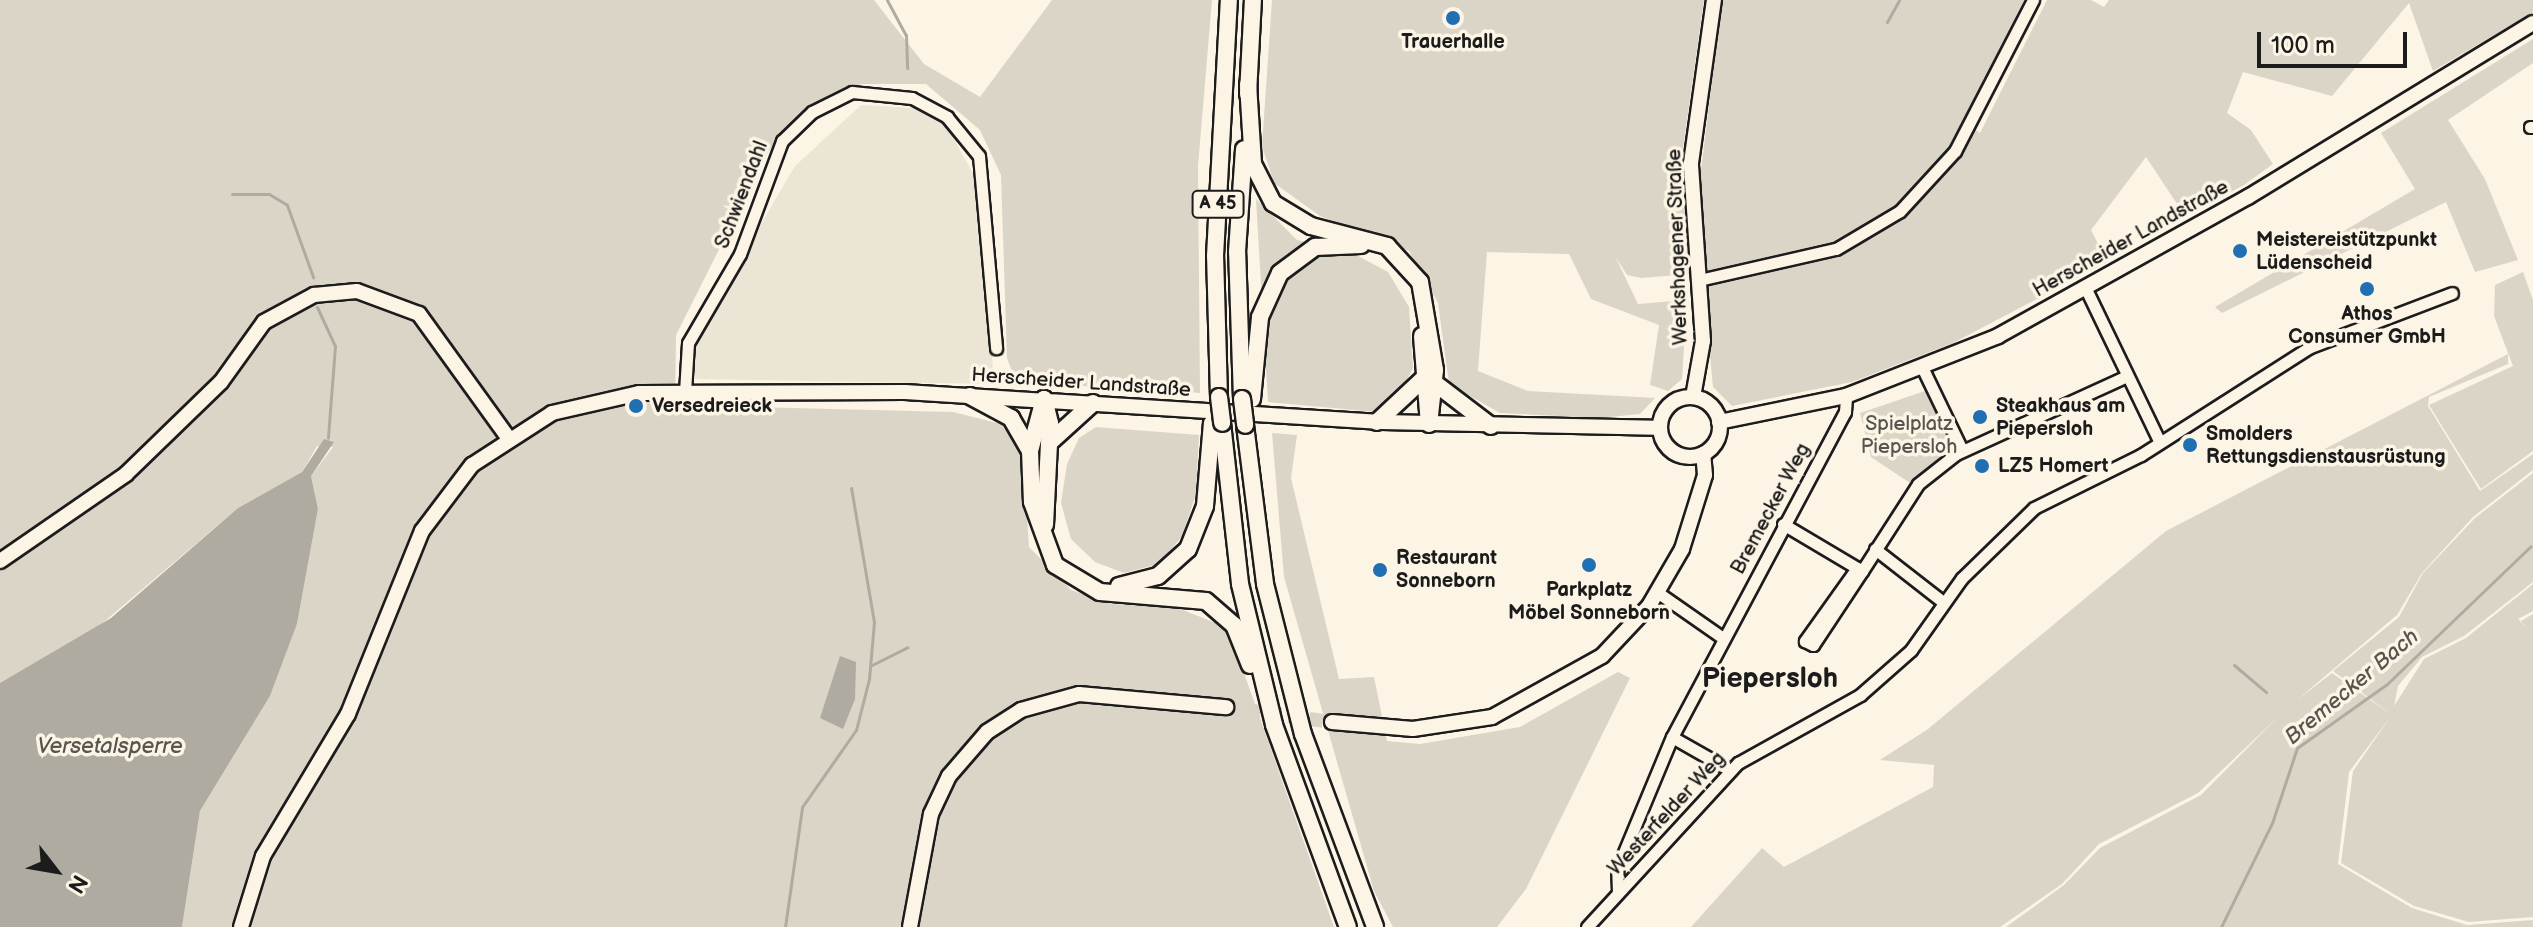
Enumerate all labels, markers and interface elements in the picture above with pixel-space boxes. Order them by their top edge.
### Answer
marker: Trauerhalle [1444,9,1462,27]
scale bar [2261,16,2411,66]
place label: Trauerhalle [1401,30,1505,54]
text: 100 m [2271,31,2335,60]
street label: Schwiendahl [711,138,773,252]
street label: Werkshagener Straße [1663,148,1693,346]
street label: Herscheider Landstraße [2029,175,2233,303]
road number: A 45 [1190,190,1246,218]
place label: Meistereistützpunkt Lüdenscheid [2256,228,2437,275]
marker: Meistereistützpunkt Lüdenscheid [2231,242,2249,260]
marker: Athos Consumer GmbH [2358,280,2376,298]
place label: Athos Consumer GmbH [2288,302,2446,349]
street label: Herscheider Landstraße [970,363,1192,403]
place label: Versedreieck [652,394,772,418]
place label: Steakhaus am Piepersloh [1996,394,2125,441]
marker: Versedreieck [627,397,645,415]
marker: Steakhaus am Piepersloh [1971,408,1989,426]
park label: Spielplatz Piepersloh [1861,413,1957,460]
place label: Smolders Rettungsdienstausrüstung [2206,422,2446,469]
marker: Smolders Rettungsdienstausrüstung [2181,436,2199,454]
street label: Bremecker Weg [1726,439,1816,579]
place label: LZ5 Homert [1998,454,2109,478]
marker: LZ5 Homert [1973,457,1991,475]
place label: Restaurant Sonneborn [1396,546,1497,593]
marker: Parkplatz Möbel Sonneborn [1580,556,1598,574]
marker: Restaurant Sonneborn [1371,561,1389,579]
place label: Parkplatz Möbel Sonneborn [1508,578,1670,625]
water label: Bremecker Bach [2280,623,2424,751]
district label: Piepersloh [1702,662,1838,696]
water label: Versetalsperre [37,734,183,760]
street label: Westerfelder Weg [1603,747,1731,881]
north arrow [16,831,96,911]
text: N [61,870,93,898]

